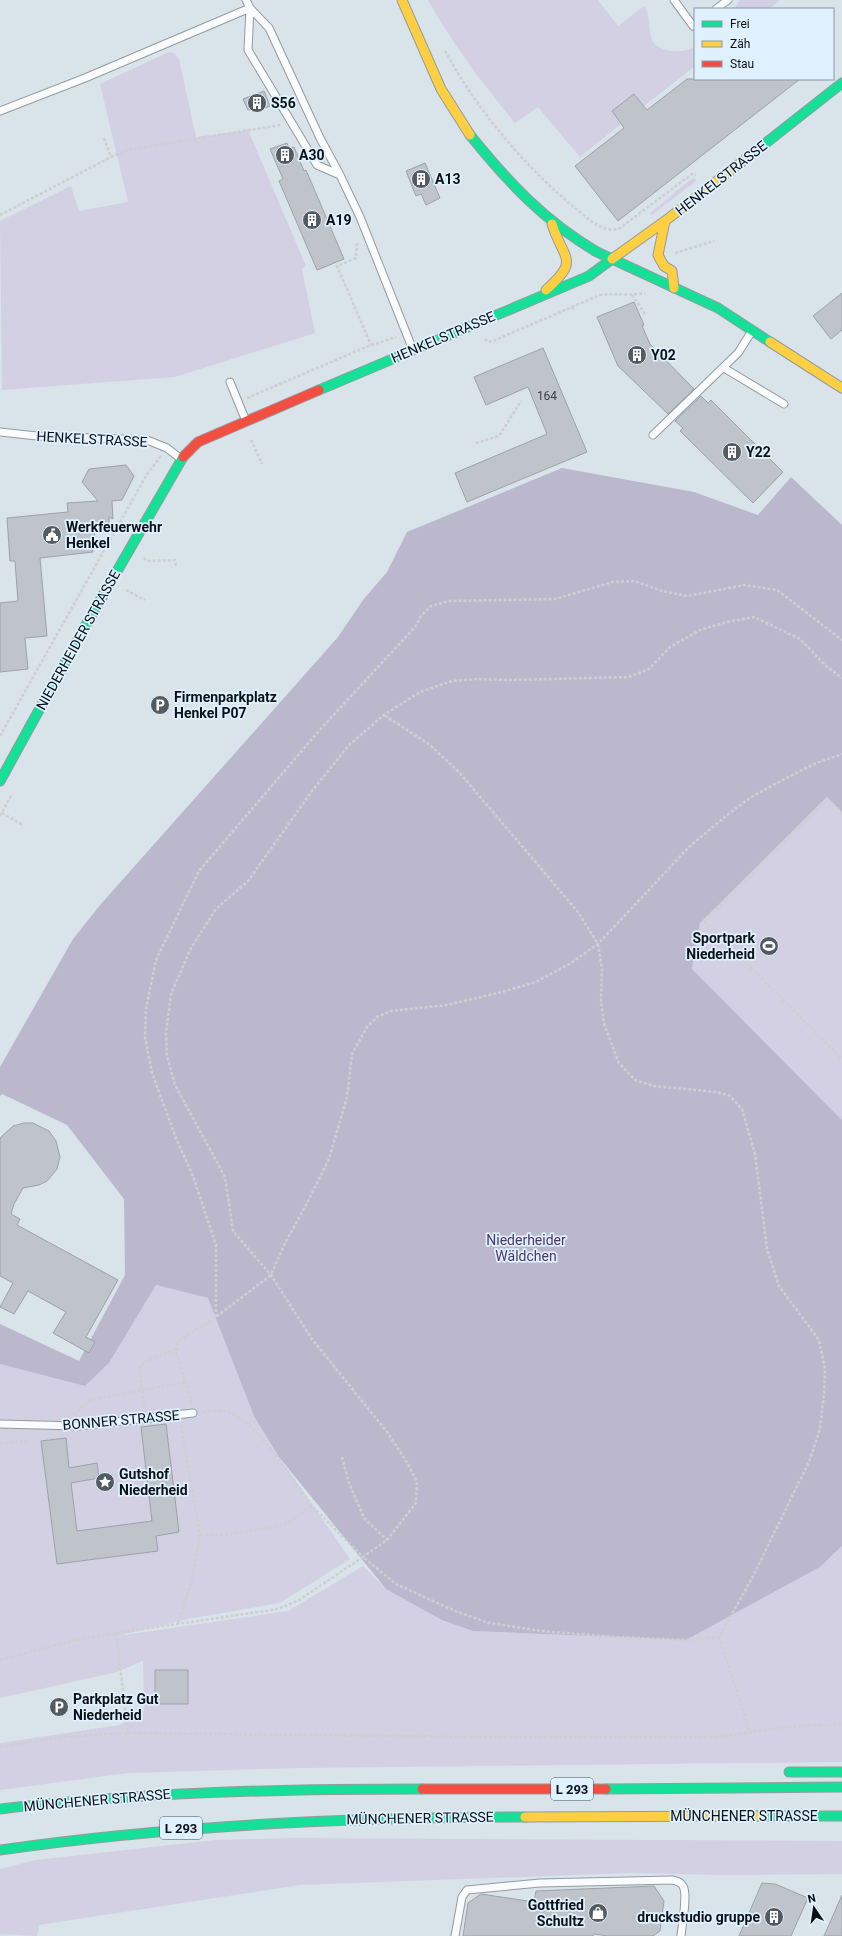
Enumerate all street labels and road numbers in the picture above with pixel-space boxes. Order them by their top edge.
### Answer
street label: HENKELSTRASSE [672,137,770,219]
street label: HENKELSTRASSE [389,308,497,366]
street label: HENKELSTRASSE [36,428,148,450]
street label: NIEDERHEIDER STRASSE [33,567,123,713]
street label: BONNER STRASSE [62,1407,180,1433]
road number: L 293 [551,1778,593,1800]
street label: MÜNCHENER STRASSE [23,1786,171,1814]
street label: MÜNCHENER STRASSE [670,1808,818,1824]
street label: MÜNCHENER STRASSE [346,1809,494,1827]
road number: L 293 [160,1817,202,1839]

